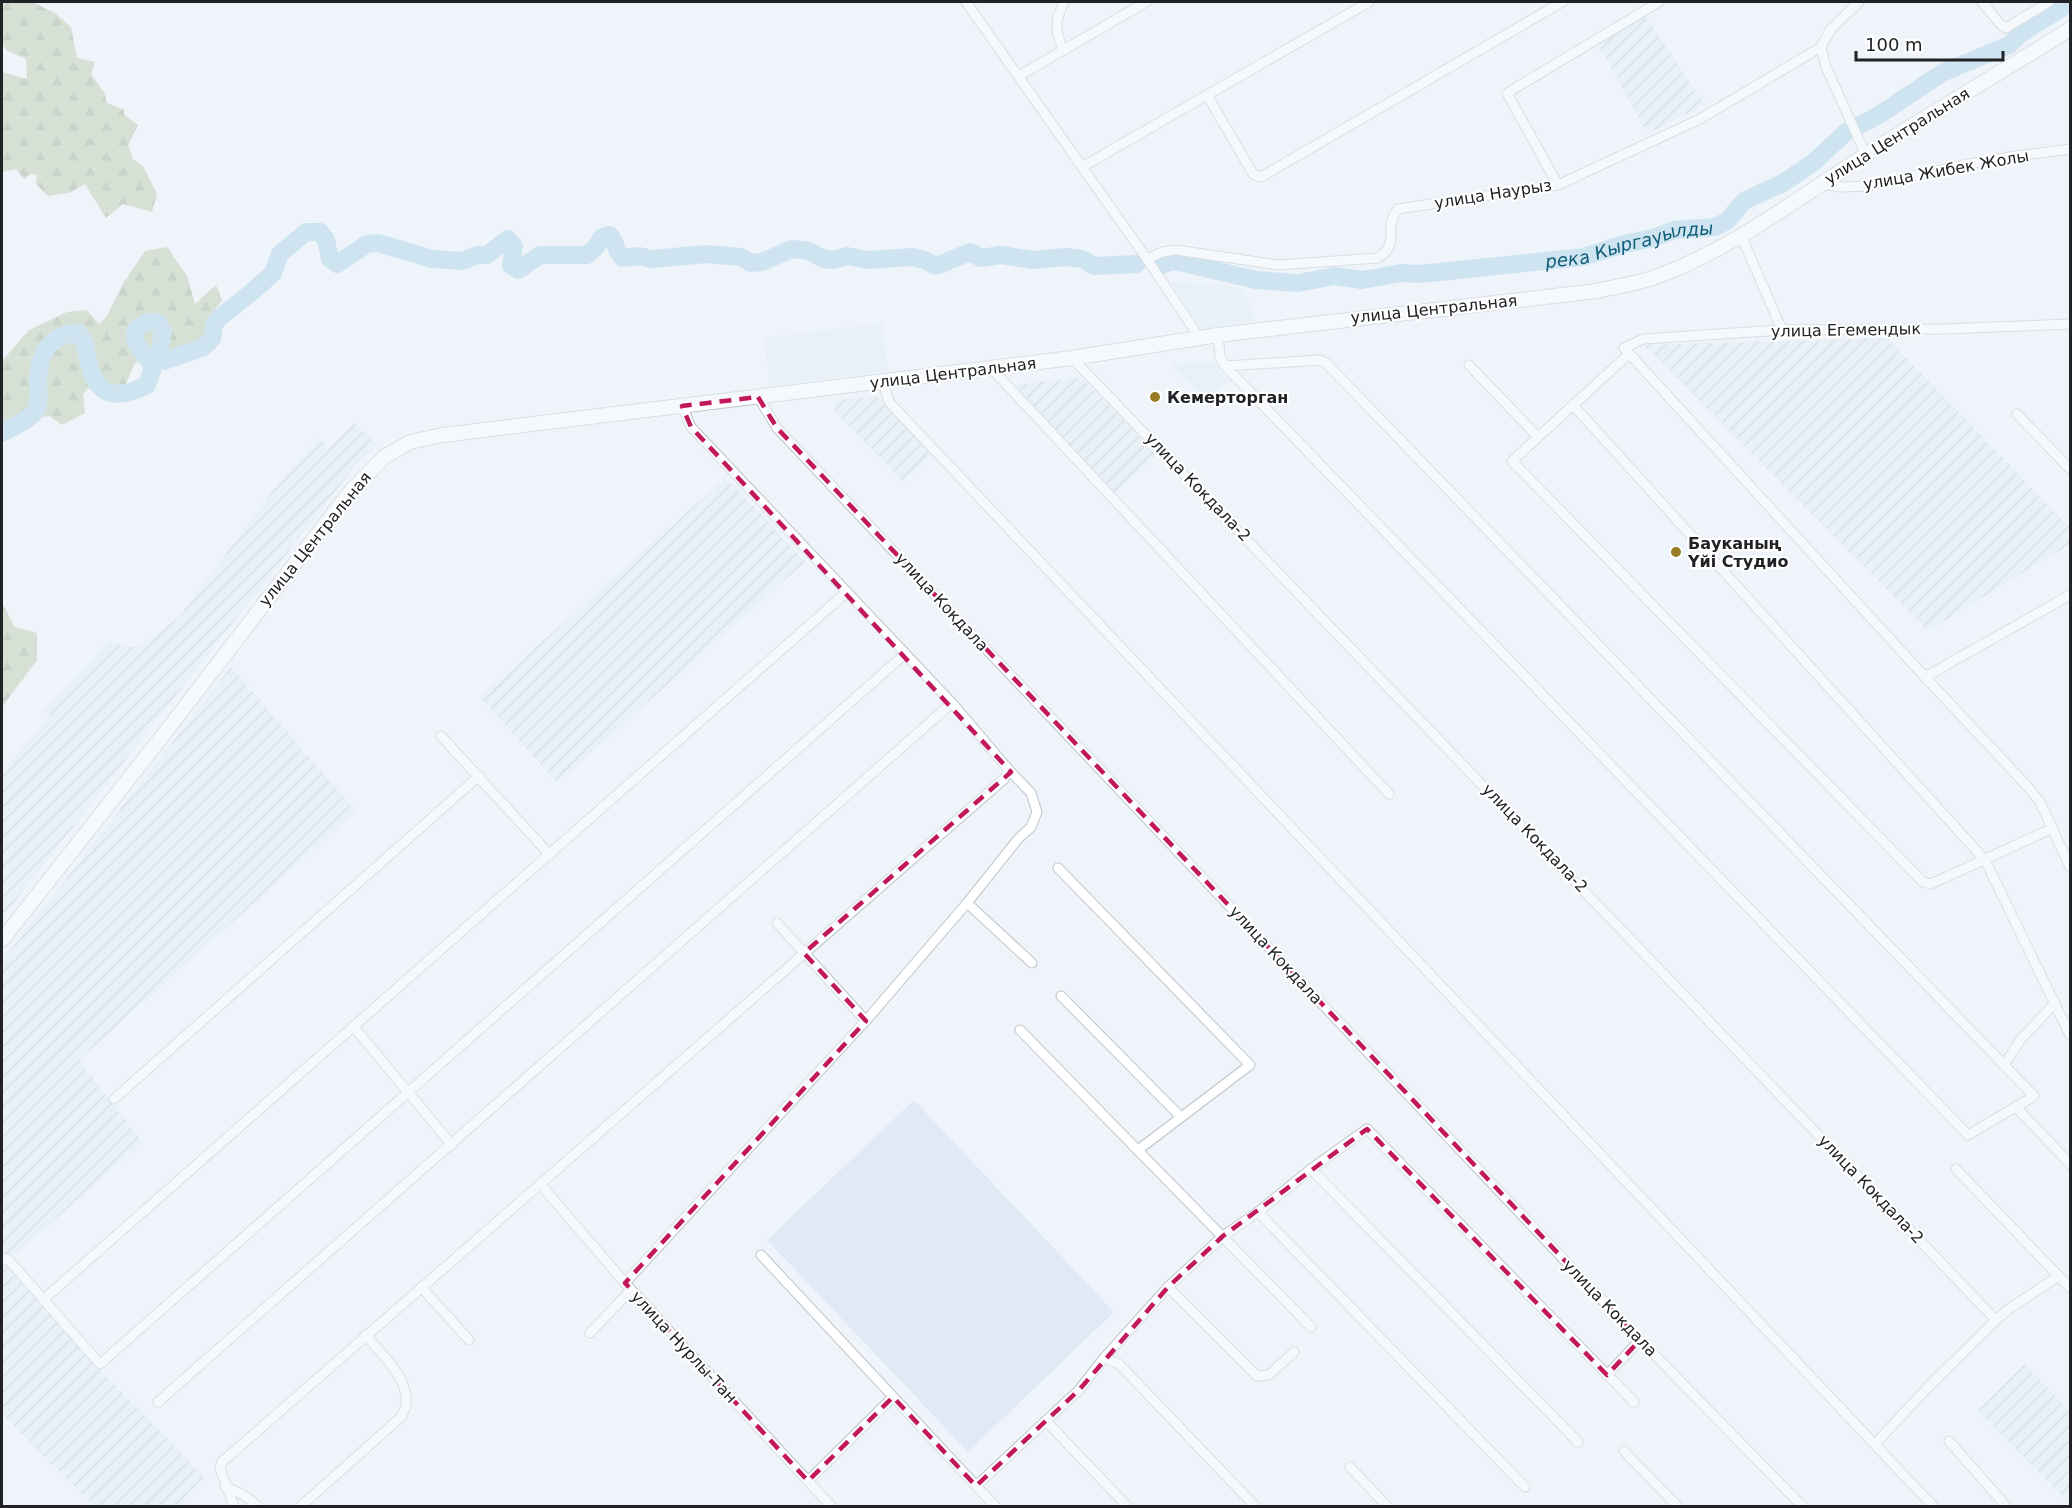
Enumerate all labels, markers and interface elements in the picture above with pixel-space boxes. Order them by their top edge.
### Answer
scale bar [1856,24,2003,62]
text: 100 m [1865,34,1923,55]
street label: улица Центральная [1821,84,1973,188]
street label: улица Жибек Жолы [1862,146,2030,194]
street label: улица Наурыз [1433,175,1553,213]
water label: река Кыргауылды [1543,217,1714,271]
street label: улица Центральная [1350,291,1518,327]
street label: улица Егемендык [1771,319,1921,341]
street label: улица Центральная [869,353,1037,393]
place label: Кемерторган [1167,388,1288,407]
marker: Кемерторган [1148,390,1162,404]
street label: улица Кокдала-2 [1141,429,1255,545]
street label: улица Центральная [255,468,375,610]
place label: Бауканың Үйі Студио [1687,534,1788,571]
marker: Бауканың Үйі Студио [1669,545,1683,559]
street label: улица Кокдала [892,549,992,655]
street label: улица Кокдала-2 [1478,780,1592,896]
street label: улица Кокдала [1226,902,1326,1008]
street label: улица Кокдала-2 [1814,1131,1928,1247]
street label: улица Кокдала [1559,1256,1661,1360]
street label: улица Нурлы-Тан [627,1287,741,1407]

